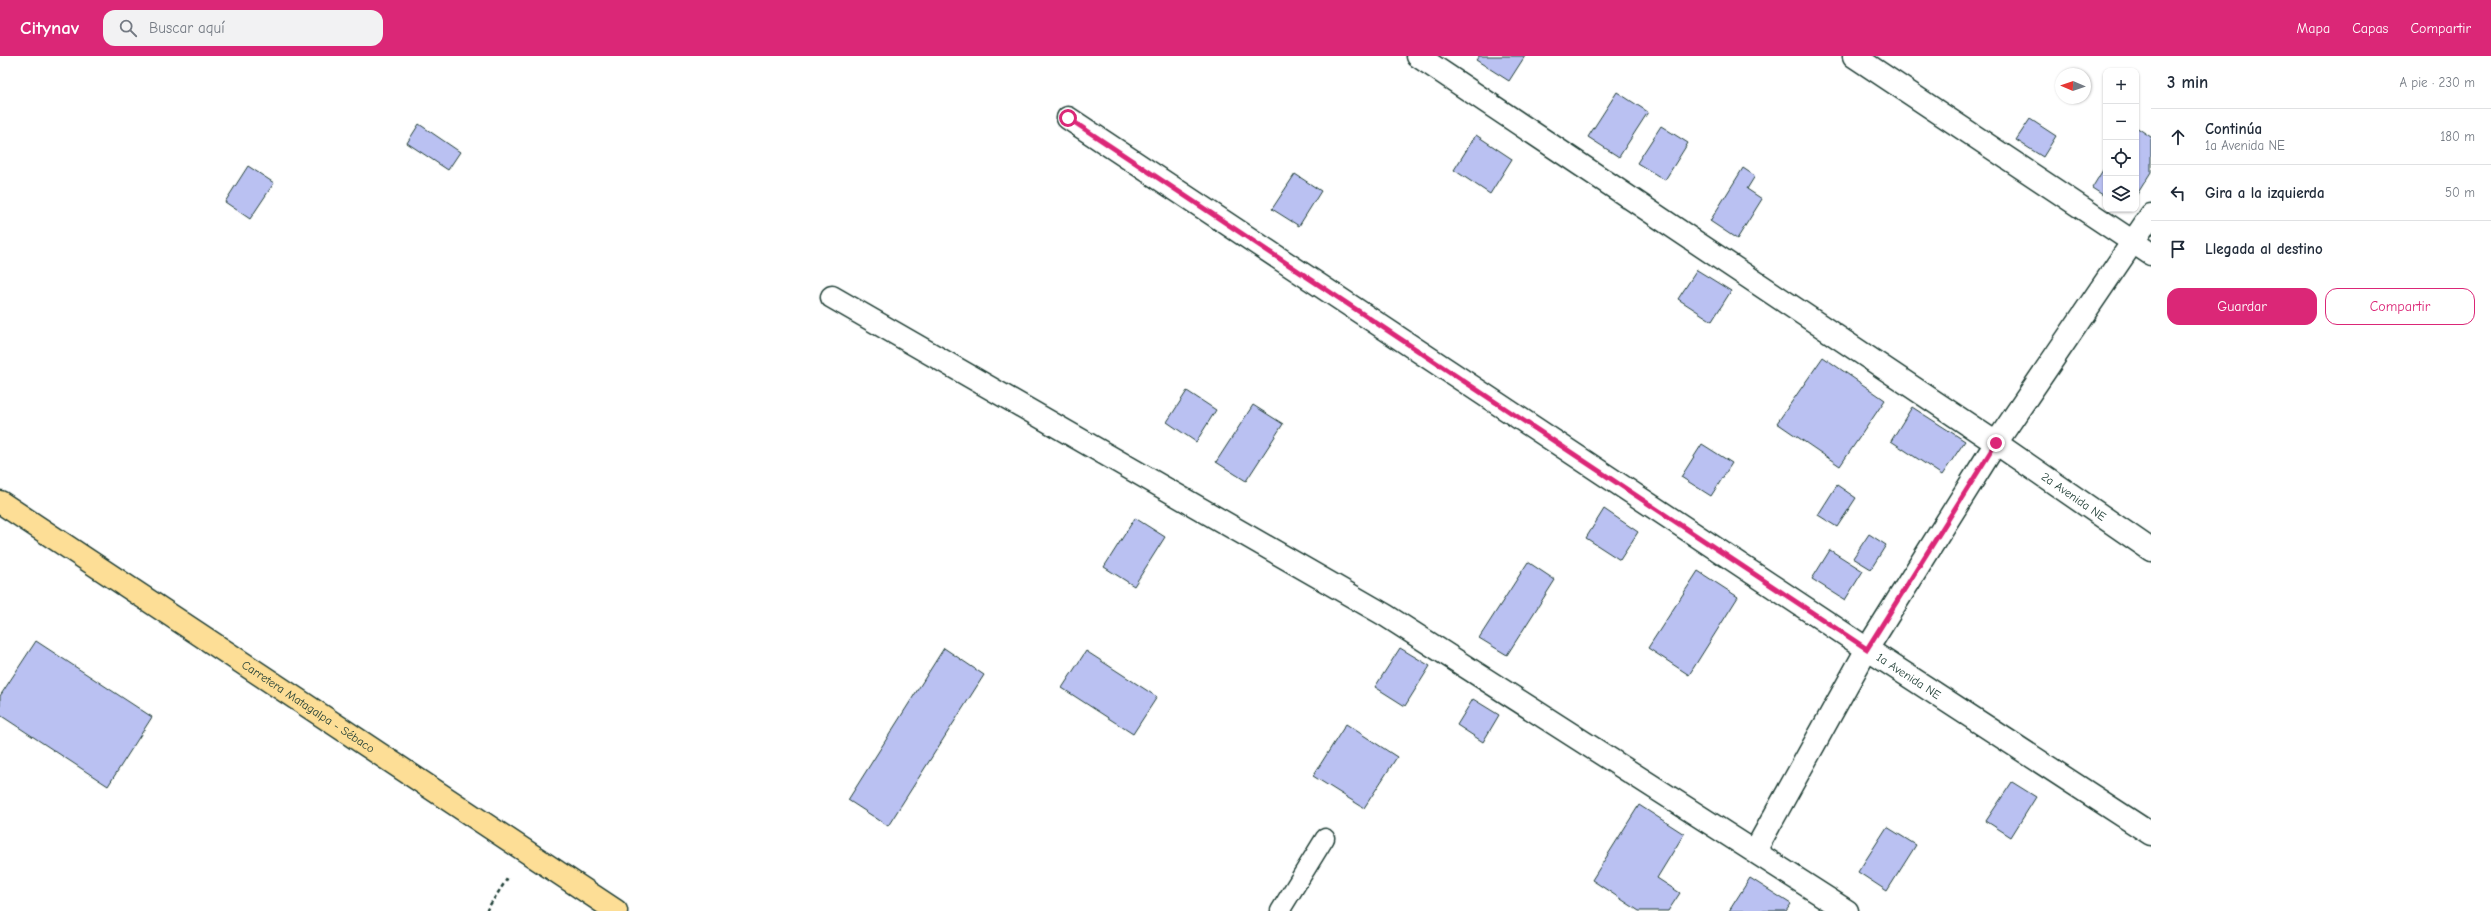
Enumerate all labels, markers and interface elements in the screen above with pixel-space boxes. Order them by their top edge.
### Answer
search box [103,10,383,46]
text: Citynav [20,17,79,39]
icon: search [117,17,139,39]
text: Buscar aquí [149,19,225,37]
text: Mapa [2297,20,2330,37]
text: Capas [2352,20,2388,37]
text: Compartir [2410,20,2471,37]
north arrow [2055,68,2091,104]
map controls [2103,68,2139,212]
button: + [2103,68,2139,104]
text: 3 min [2167,73,2208,92]
text: A pie · 230 m [2399,75,2475,90]
button: − [2103,104,2139,140]
route start [1059,109,1077,127]
text: Continúa [2205,120,2262,138]
icon: ahead [2167,126,2189,148]
text: 180 m [2440,129,2475,144]
text: 1a Avenida NE [2205,138,2285,153]
button: locate [2103,140,2139,176]
button: layers [2103,176,2139,212]
icon: left [2167,182,2189,204]
text: Gira a la izquierda [2205,184,2325,202]
text: 50 m [2445,185,2475,200]
icon: arrive [2167,238,2189,260]
text: Llegada al destino [2205,240,2323,258]
button: Guardar [2167,288,2317,325]
button: Compartir [2325,288,2475,325]
route end [1987,434,2005,452]
street label: 2a Avenida NE [2039,469,2109,524]
street label: 1a Avenida NE [1874,650,1943,702]
street label: Carretera Matagalpa - Sébaco [239,658,377,756]

